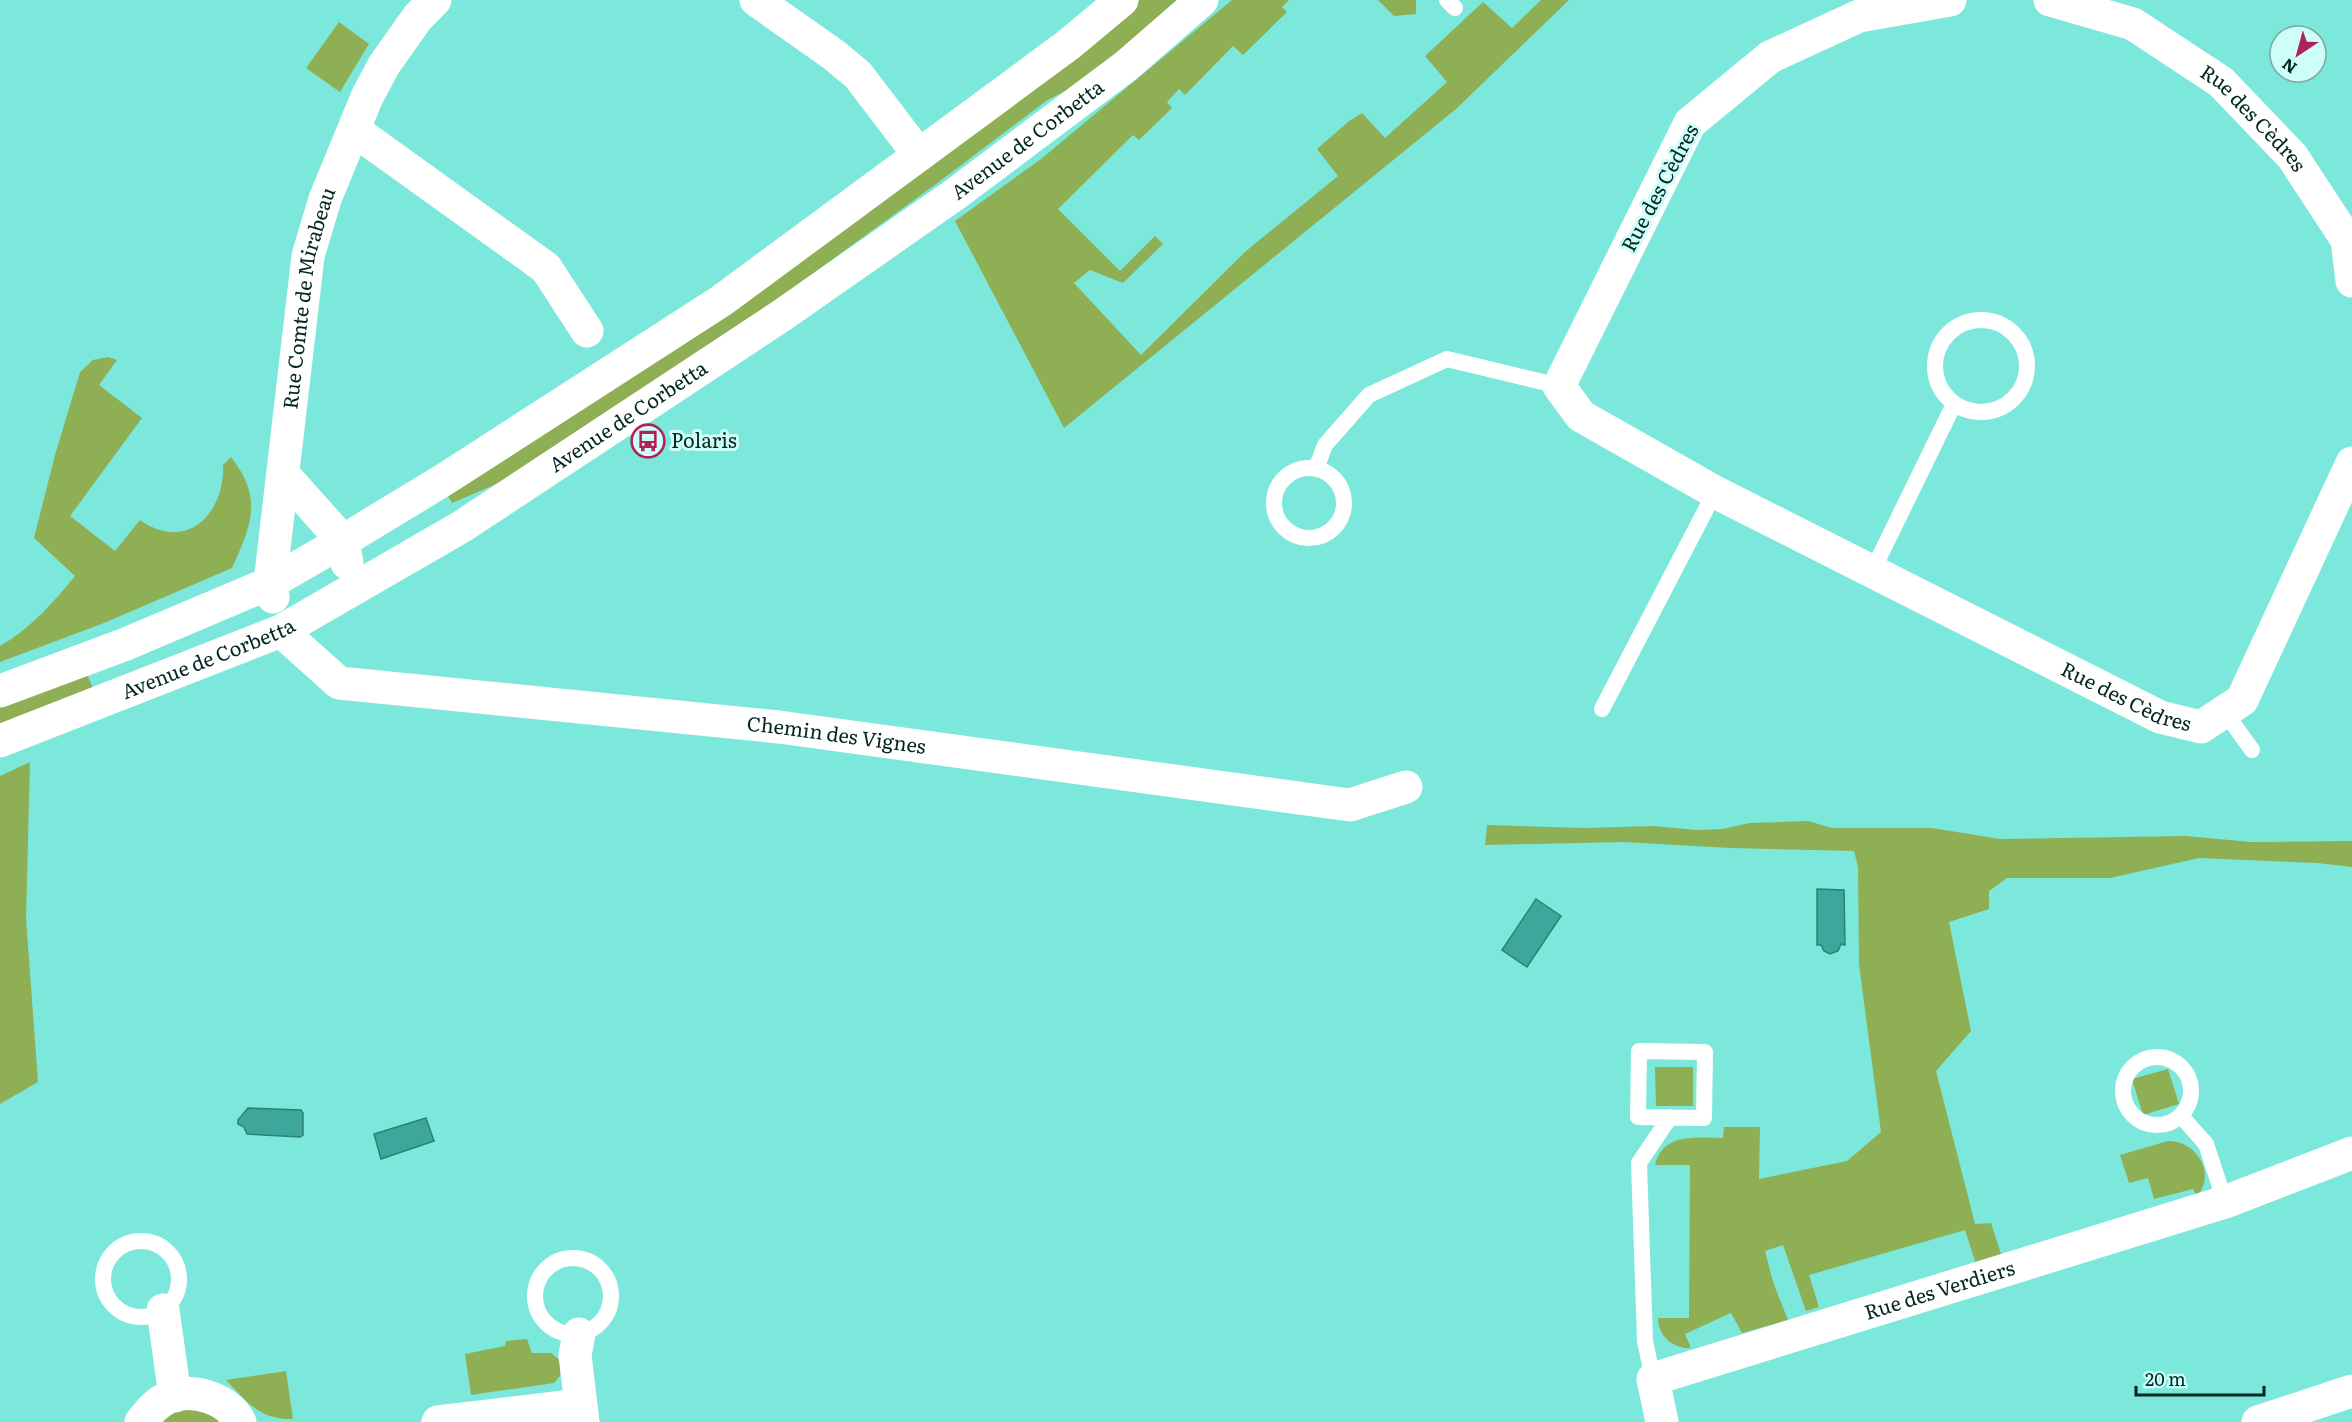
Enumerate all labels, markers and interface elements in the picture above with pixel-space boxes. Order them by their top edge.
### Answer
north arrow [2268,24,2328,84]
text: N [2276,53,2301,81]
street label: Rue des Cèdres [2195,56,2315,177]
street label: Avenue de Corbetta [944,71,1109,206]
street label: Rue des Cèdres [1612,118,1705,256]
street label: Rue Comte de Mirabeau [273,181,342,411]
street label: Avenue de Corbetta [542,352,713,478]
bus stop icon: Polaris [630,423,666,459]
place label: Polaris [671,424,737,454]
street label: Avenue de Corbetta [117,609,300,705]
street label: Rue des Cèdres [2057,653,2195,737]
street label: Chemin des Vignes [746,707,928,760]
street label: Rue des Verdiers [1860,1251,2018,1326]
scale bar [2136,1359,2264,1397]
text: 20 m [2145,1365,2186,1392]

